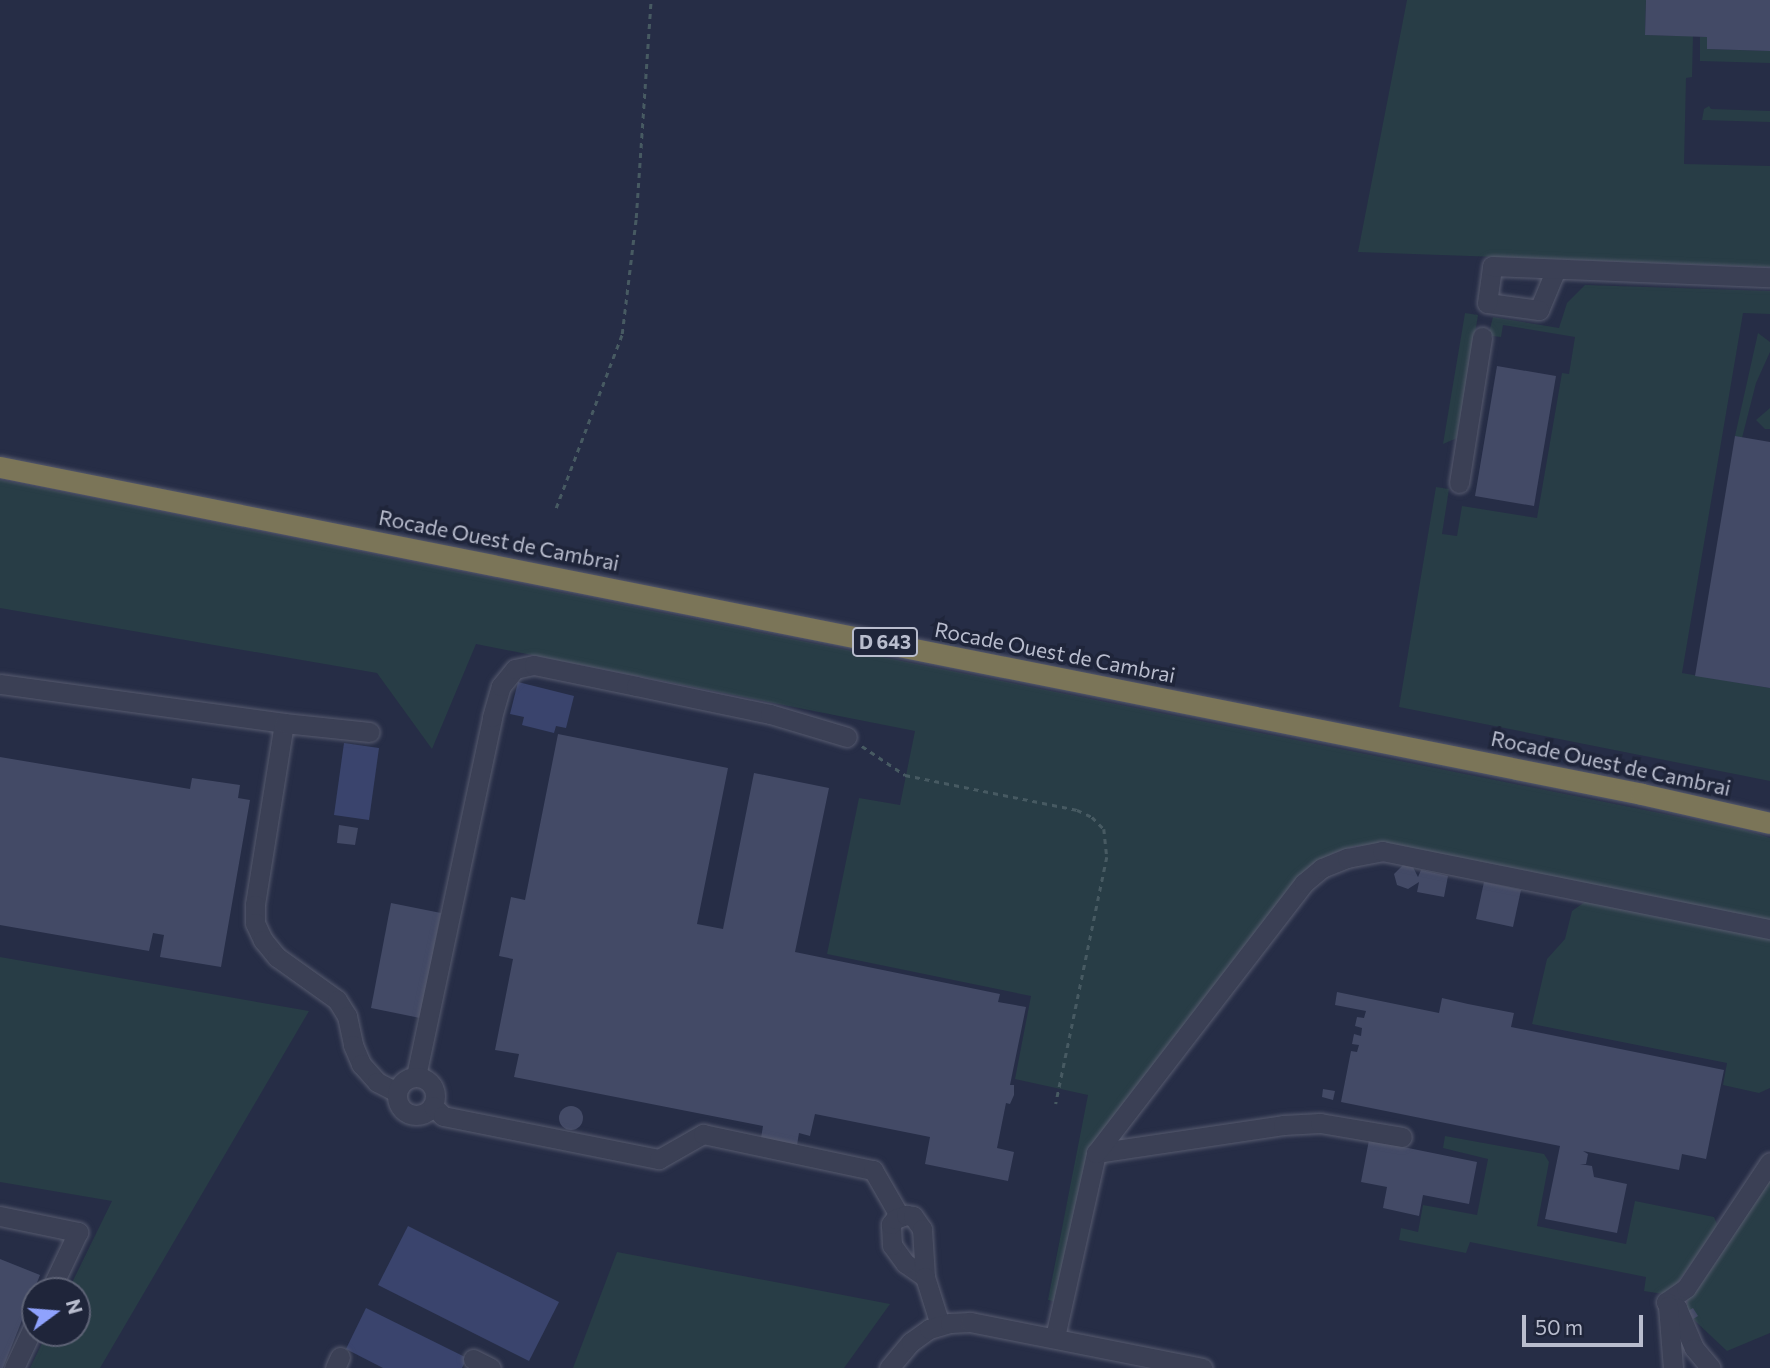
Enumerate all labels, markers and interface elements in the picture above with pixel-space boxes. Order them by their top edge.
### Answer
street label: Rocade Ouest de Cambrai [377,504,621,576]
street label: Rocade Ouest de Cambrai [933,616,1177,688]
road number: D 643 [852,626,918,657]
street label: Rocade Ouest de Cambrai [1489,725,1733,801]
north arrow [21,1277,91,1347]
text: N [62,1297,88,1317]
scale bar [1525,1302,1646,1346]
text: 50 m [1535,1314,1583,1339]

